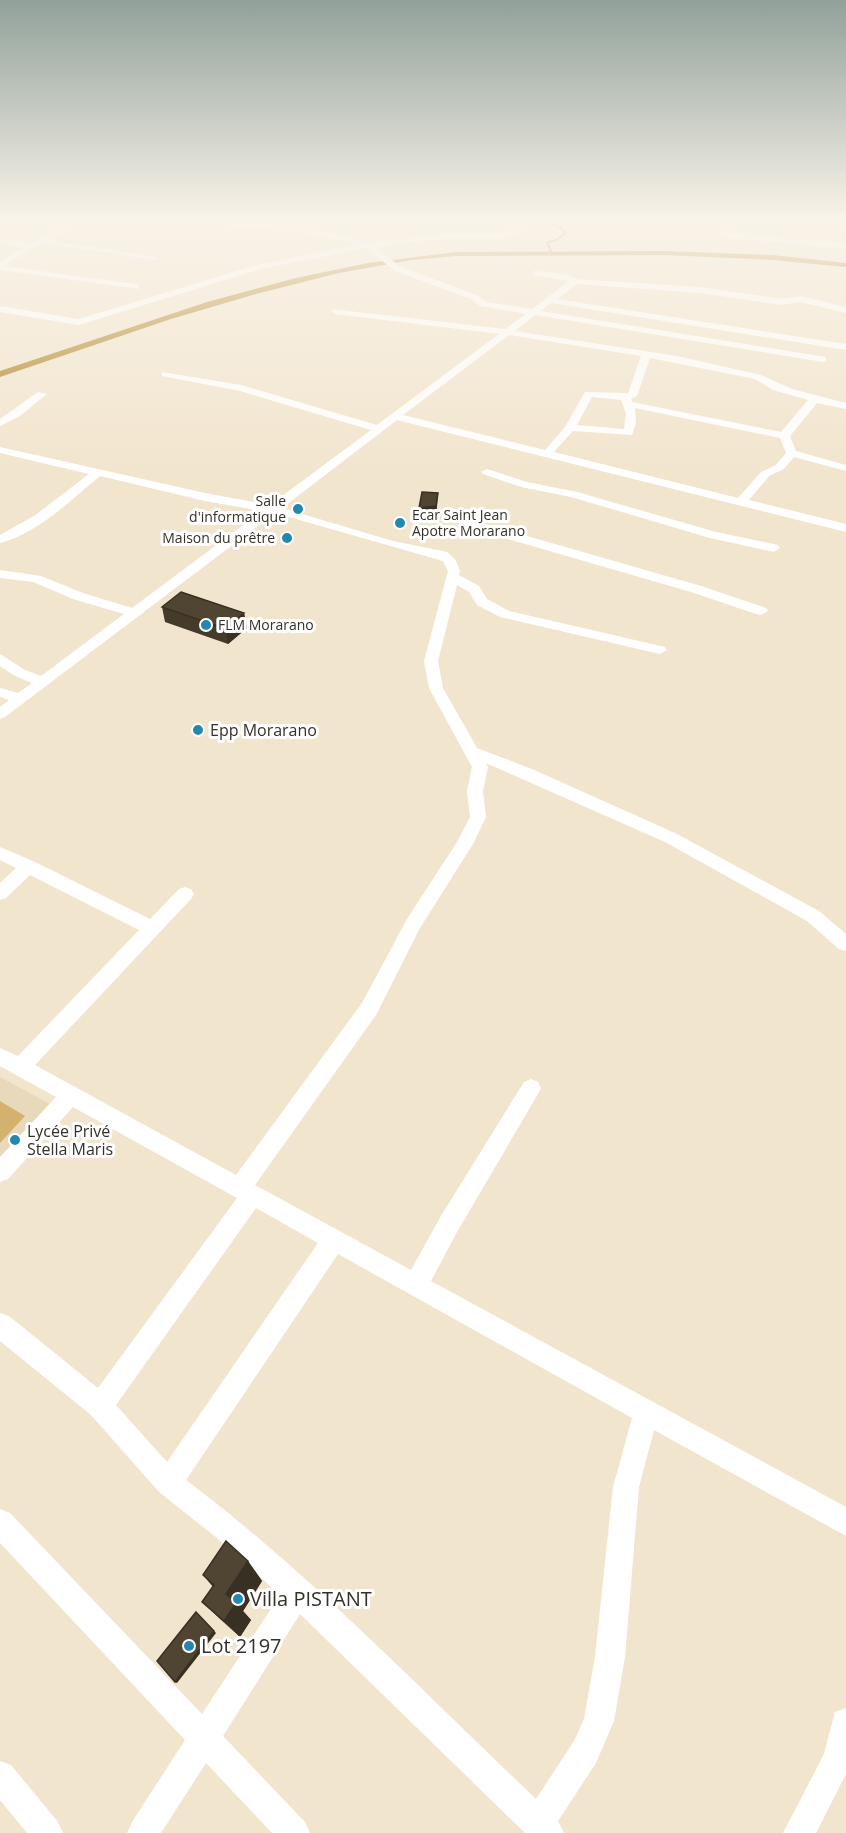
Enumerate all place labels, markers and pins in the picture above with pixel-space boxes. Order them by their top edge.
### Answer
place label: Salle d'informatique [189,491,286,526]
marker: Salle d'informatique [291,502,305,516]
place label: Ecar Saint Jean Apotre Morarano [412,505,525,540]
marker: Ecar Saint Jean Apotre Morarano [393,516,407,530]
place label: Maison du prêtre [162,528,275,547]
marker: Maison du prêtre [280,531,294,545]
place label: FLM Morarano [218,615,314,634]
marker: FLM Morarano [199,618,213,632]
place label: Epp Morarano [210,719,317,741]
marker: Epp Morarano [191,723,205,737]
place label: Lycée Privé Stella Maris [27,1120,113,1160]
marker: Lycée Privé Stella Maris [8,1133,22,1147]
place label: Villa PISTANT [250,1585,372,1612]
marker: Villa PISTANT [231,1592,245,1606]
place label: Lot 2197 [201,1632,282,1659]
marker: Lot 2197 [182,1639,196,1653]

